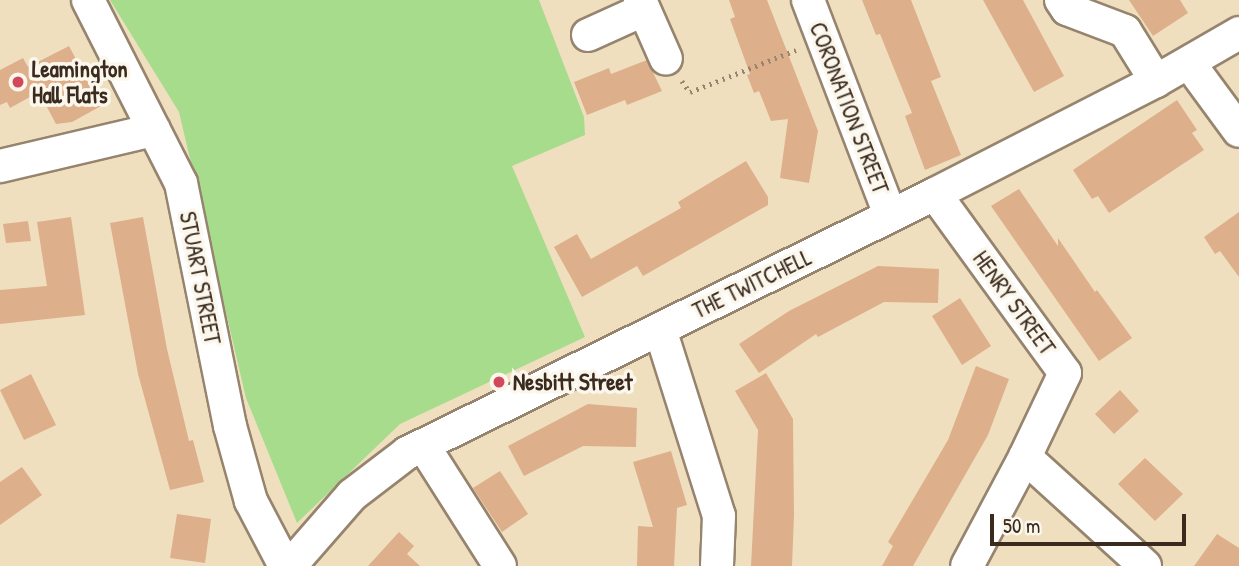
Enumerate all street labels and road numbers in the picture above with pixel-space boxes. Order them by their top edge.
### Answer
street label: CORONATION STREET [804,18,894,198]
street label: STUART STREET [174,209,226,347]
street label: THE TWITCHELL [688,243,816,325]
street label: HENRY STREET [967,246,1061,360]

